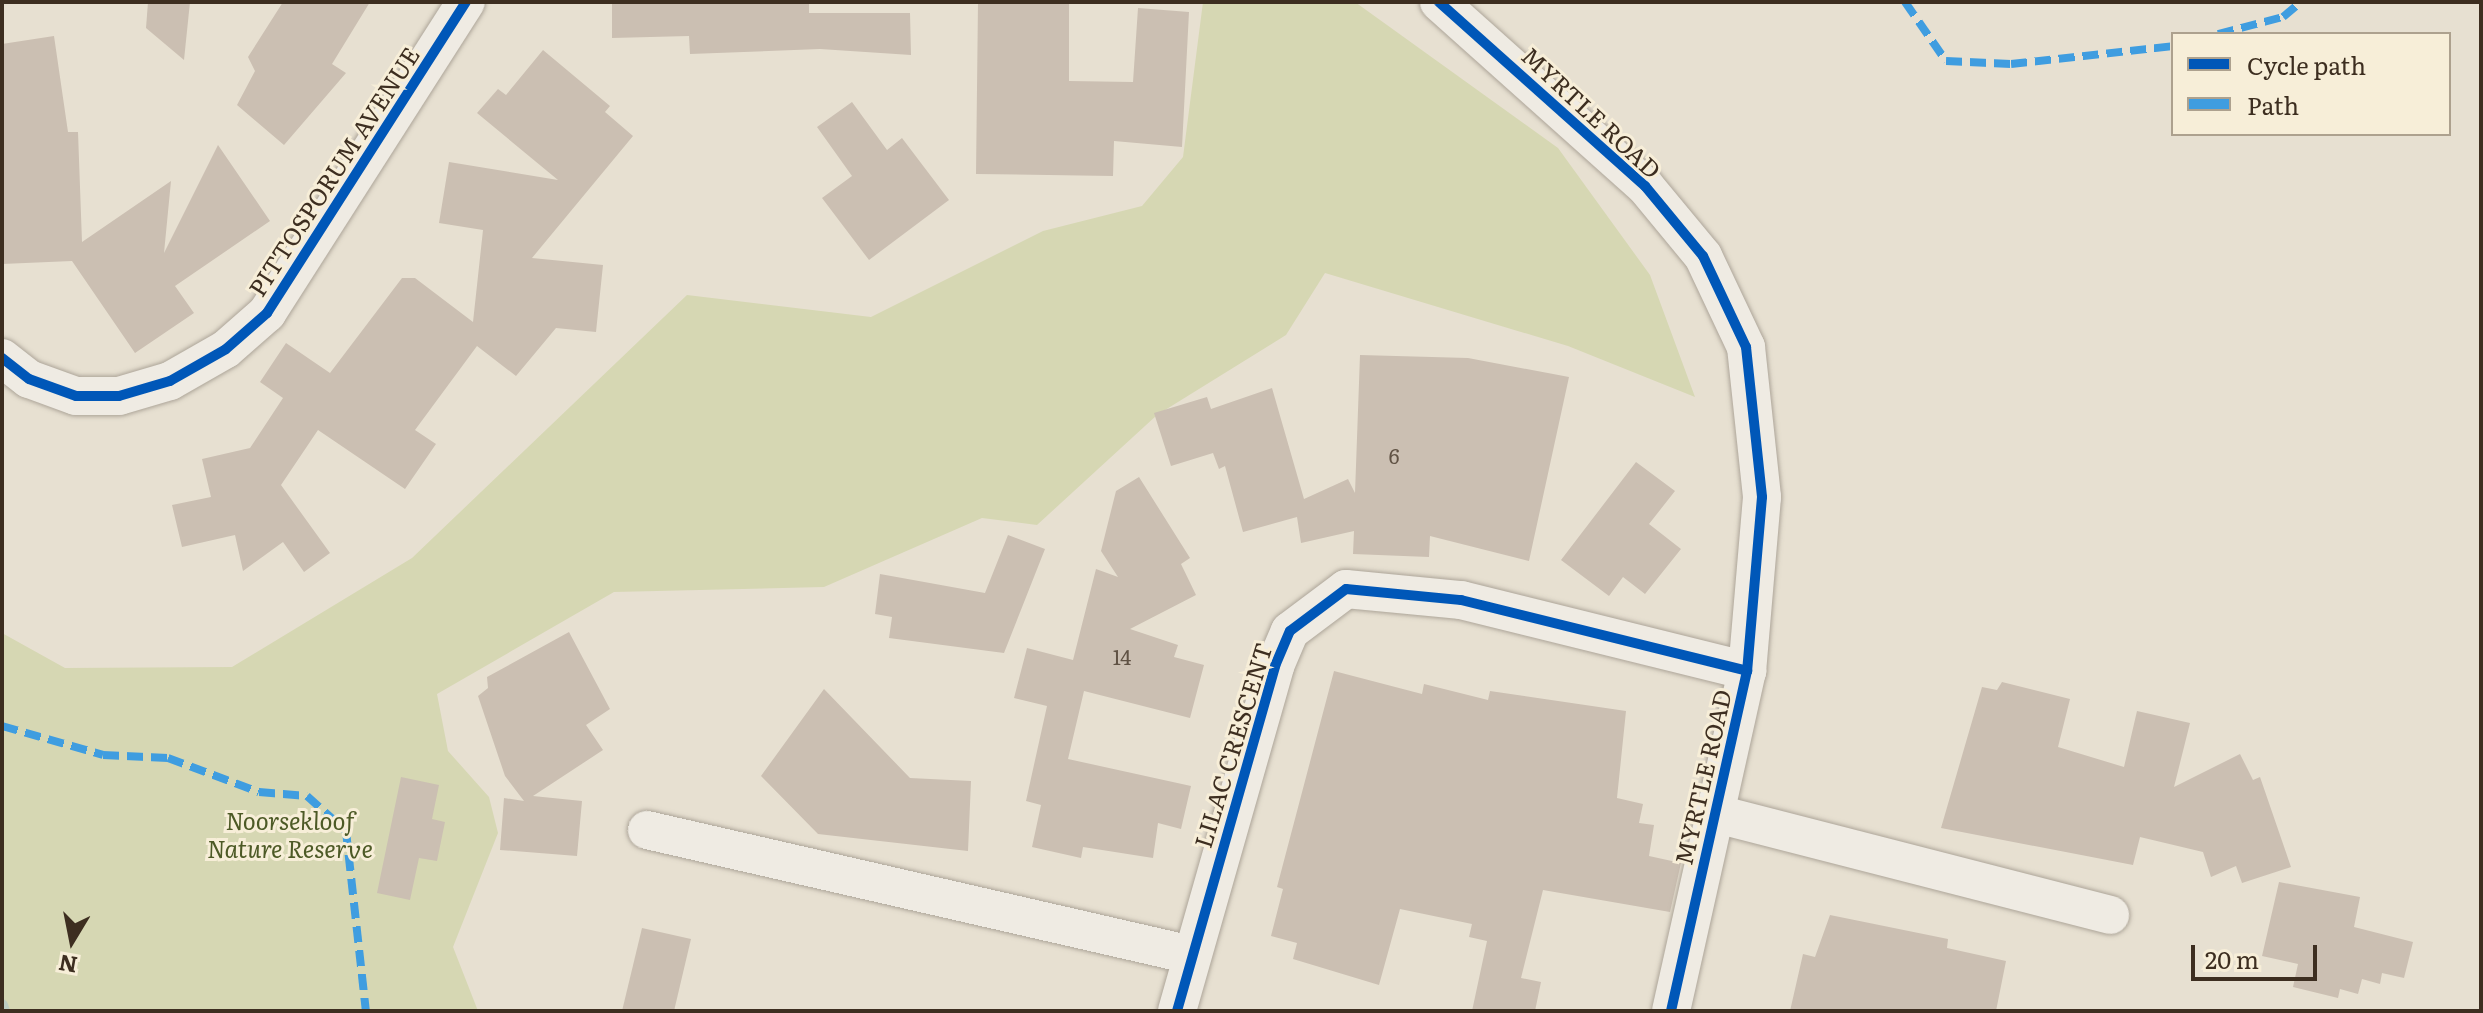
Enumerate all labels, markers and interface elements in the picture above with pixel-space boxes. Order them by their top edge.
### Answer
legend [2171,32,2451,136]
street label: MYRTLE ROAD [1517,40,1667,184]
street label: PITTOSPORUM AVENUE [242,41,424,301]
text: Cycle path [2247,47,2366,82]
text: Path [2247,87,2299,122]
house number: 6 [1389,443,1399,467]
street label: LILAC CRESCENT [1187,639,1277,851]
house number: 14 [1113,644,1131,668]
street label: MYRTLE ROAD [1668,686,1736,868]
park label: Noorsekloof Nature Reserve [207,806,373,862]
north arrow [32,901,112,981]
scale bar [2195,929,2321,979]
text: 20 m [2205,941,2259,976]
text: N [56,947,80,983]

